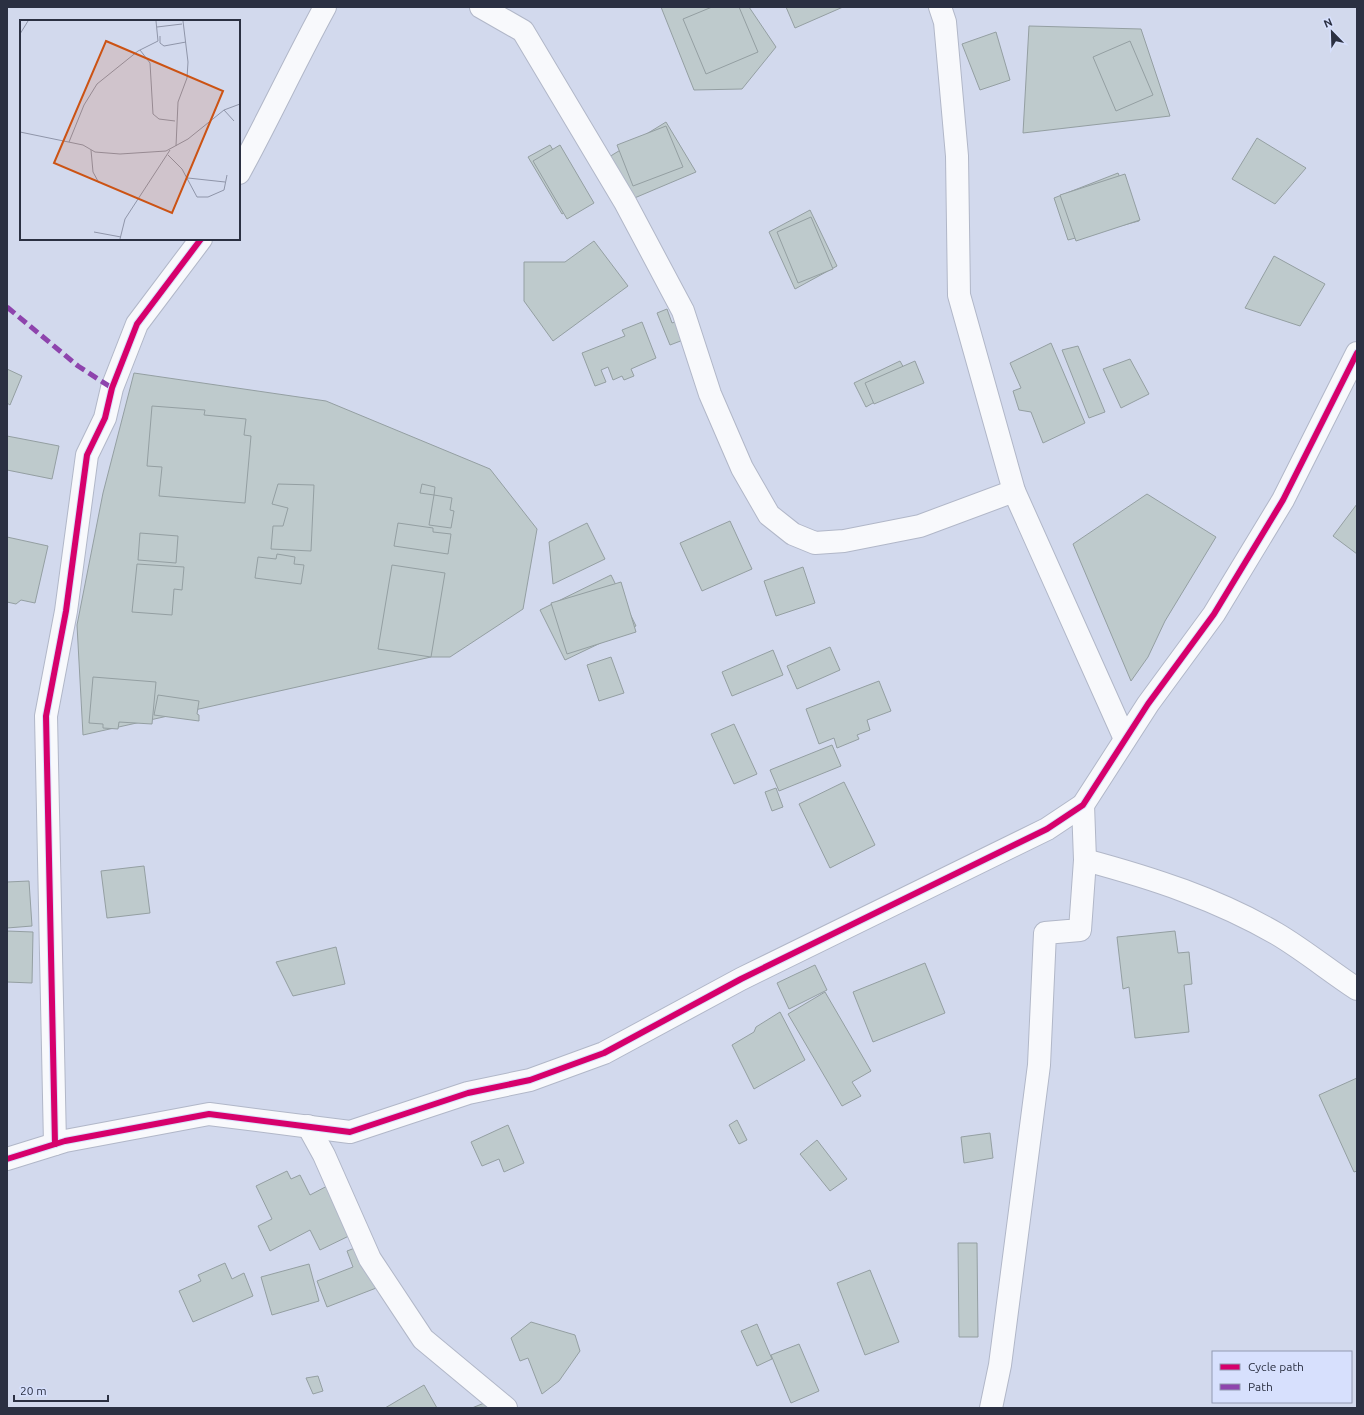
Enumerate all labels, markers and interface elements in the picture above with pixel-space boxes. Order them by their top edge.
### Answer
north arrow [1312,12,1352,52]
text: N [1322,16,1334,30]
inset map [20,20,240,240]
legend [1212,1351,1352,1403]
text: Cycle path [1248,1360,1304,1373]
scale bar [14,1377,108,1403]
text: Path [1248,1380,1273,1393]
text: 20 m [20,1384,47,1397]

